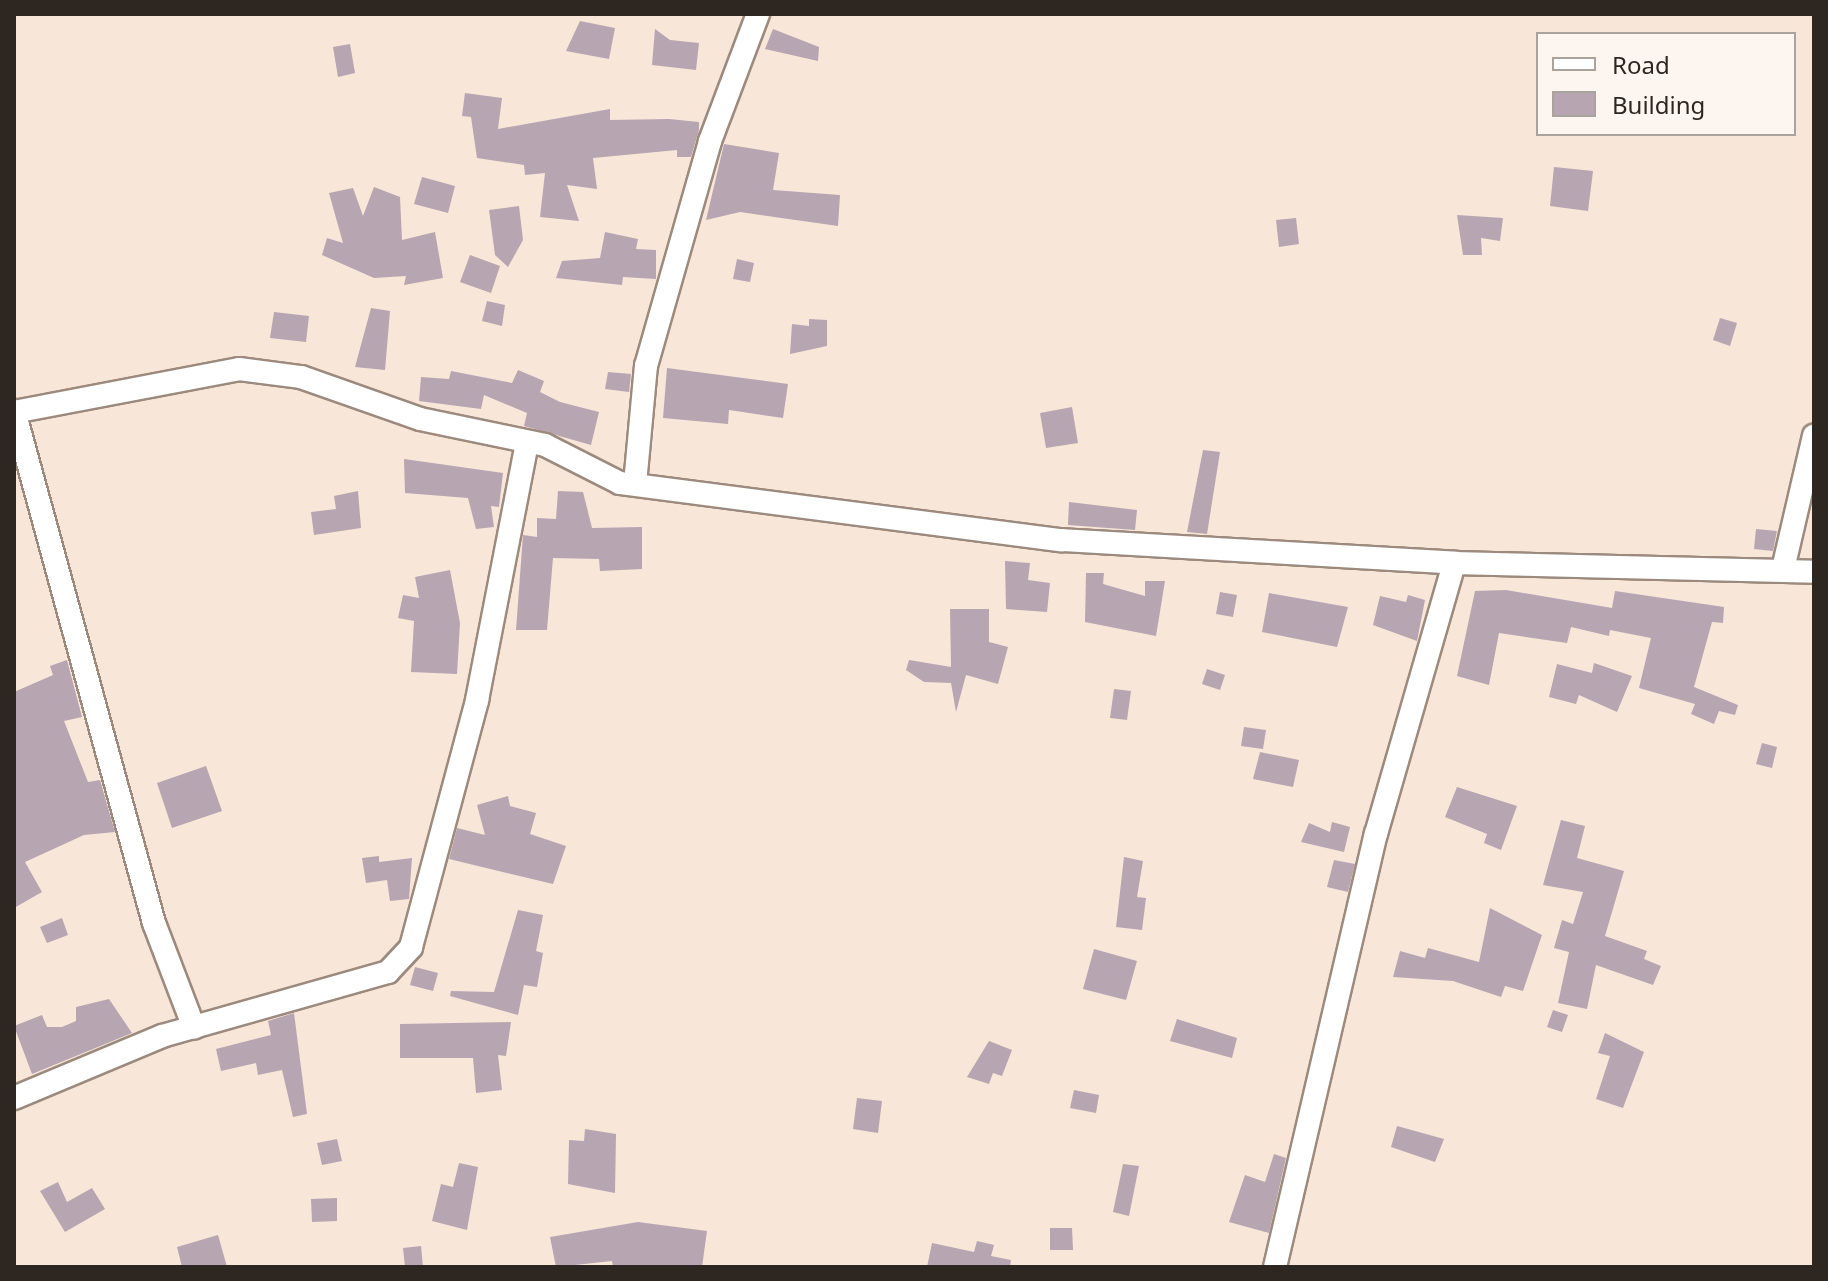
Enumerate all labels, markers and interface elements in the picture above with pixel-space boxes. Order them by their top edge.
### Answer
legend [1536,32,1796,136]
text: Road [1612,48,1670,81]
text: Building [1612,88,1705,121]

